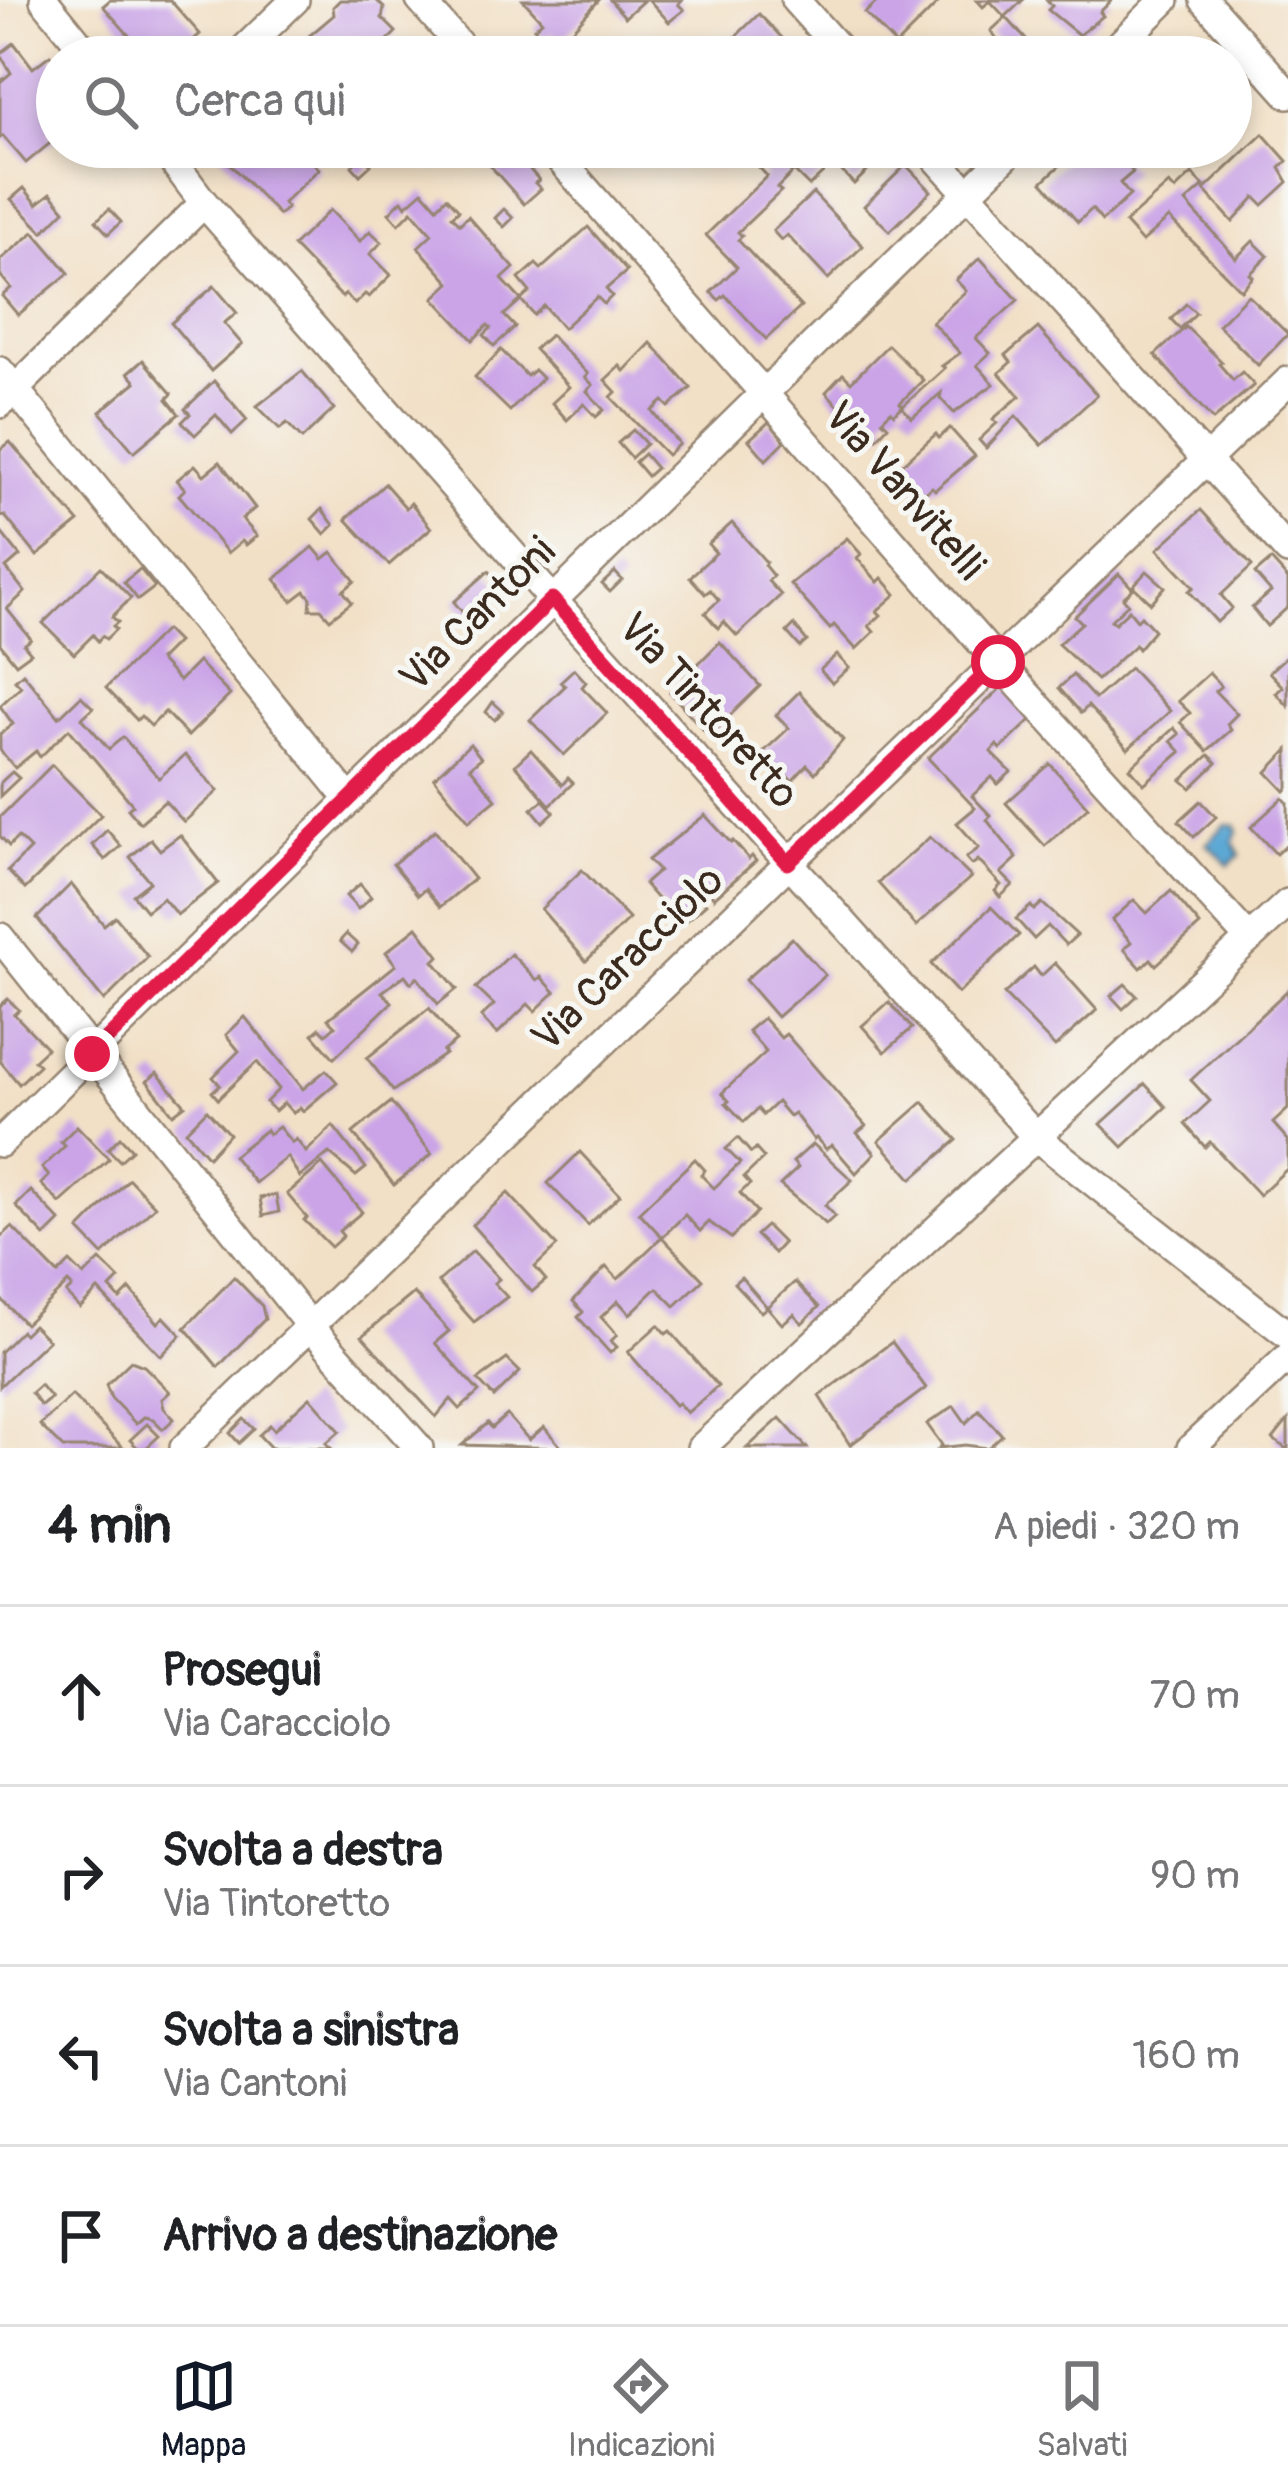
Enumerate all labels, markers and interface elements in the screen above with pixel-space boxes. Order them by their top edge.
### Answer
search box [36,36,1252,168]
icon: search [78,69,144,135]
text: Cerca qui [174,74,345,130]
street label: Via Vanvitelli [812,391,996,591]
street label: Via Cantoni [389,526,567,704]
street label: Via Tintoretto [606,602,810,820]
route start [971,635,1025,689]
street label: Via Caracciolo [521,855,735,1063]
route end [65,1027,119,1081]
text: 4 min [48,1494,171,1558]
text: A piedi · 320 m [993,1502,1240,1551]
text: Prosegui [162,1643,321,1699]
icon: ahead [48,1663,114,1729]
text: 70 m [1150,1671,1240,1720]
text: Via Caracciolo [162,1699,391,1748]
text: Svolta a destra [162,1823,443,1879]
icon: right [48,1843,114,1909]
text: 90 m [1150,1851,1240,1900]
text: Via Tintoretto [162,1879,390,1928]
text: Svolta a sinistra [162,2003,459,2059]
icon: left [48,2023,114,2089]
text: 160 m [1132,2031,1240,2080]
text: Via Cantoni [162,2059,347,2108]
icon: arrive [48,2203,114,2269]
text: Arrivo a destinazione [162,2208,557,2264]
tab: Mappa [161,2353,246,2466]
tab: Indicazioni [568,2353,715,2466]
tab: Salvati [1036,2353,1127,2466]

